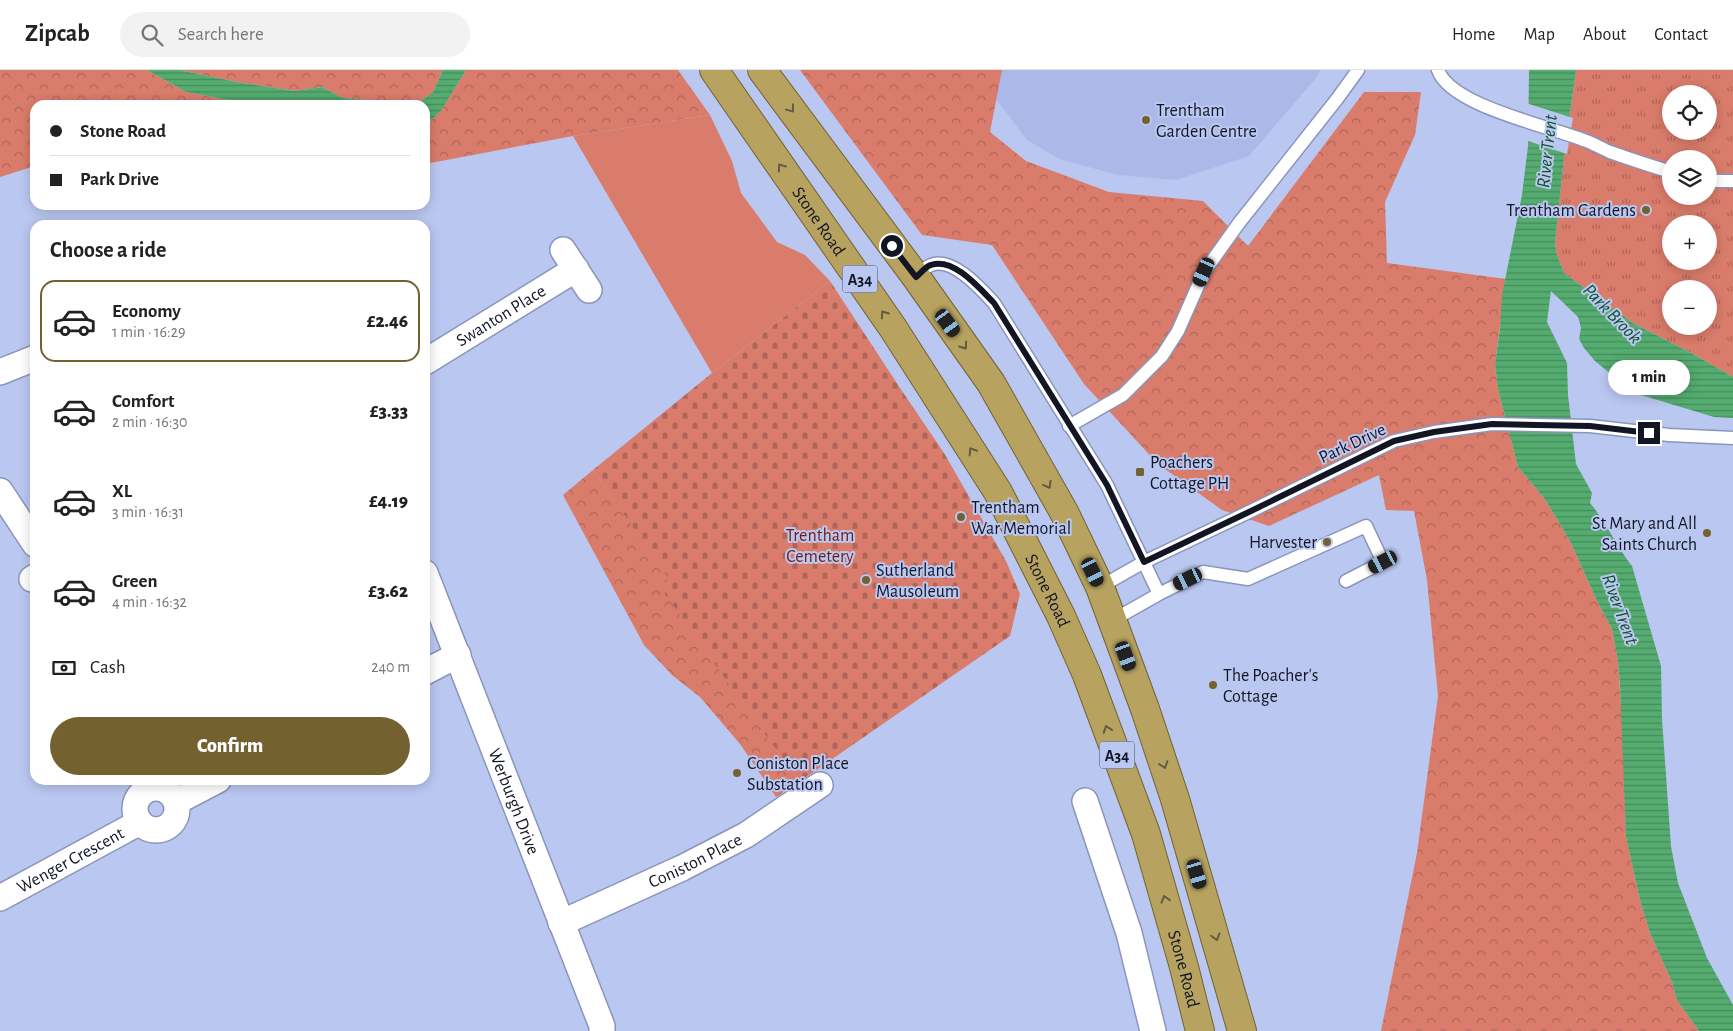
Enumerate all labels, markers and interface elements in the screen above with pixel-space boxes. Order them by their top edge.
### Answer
search box [120,12,470,57]
icon: search [138,21,166,49]
text: Zipcab [25,22,90,46]
text: Search here [178,25,264,44]
text: Home [1452,26,1495,44]
text: Map [1523,26,1555,44]
text: About [1583,26,1626,44]
text: Contact [1654,26,1708,44]
map controls [1662,85,1717,335]
button: locate [1662,85,1717,140]
place label: Trentham Garden Centre [1156,102,1257,141]
one-way arrow [785,103,794,113]
water label: River Trent [1534,113,1561,189]
marker: Trentham Garden Centre [1140,114,1152,126]
text: Stone Road [80,122,166,141]
button: layers [1662,150,1717,205]
one-way arrow [778,163,787,172]
text: Park Drive [80,170,159,189]
street label: Stone Road [788,184,848,259]
place label: Trentham Gardens [1506,202,1636,220]
marker: Trentham Gardens [1640,204,1652,216]
button: + [1662,215,1717,270]
route start [881,235,903,257]
text: Choose a ride [50,239,166,261]
car [1191,255,1216,289]
road number: A34 [842,265,878,292]
button: − [1662,280,1717,335]
water label: Park Brook [1579,281,1645,348]
street label: Swanton Place [453,282,549,350]
icon: car [52,299,97,344]
text: Economy [112,302,181,321]
car [933,306,962,340]
one-way arrow [881,310,890,320]
text: £2.46 [367,312,408,331]
text: 1 min · 16:29 [112,324,186,340]
one-way arrow [958,340,967,349]
callout: 1 min [1608,360,1690,396]
text: 1 min [1632,369,1666,385]
icon: car [52,389,97,434]
text: Comfort [112,392,174,411]
text: £3.33 [370,402,408,421]
text: 2 min · 16:30 [112,414,188,430]
street label: Park Drive [1316,421,1389,467]
route end [1638,422,1660,444]
one-way arrow [969,447,978,457]
place label: Poachers Cottage PH [1150,454,1229,493]
marker: Poachers Cottage PH [1134,466,1146,478]
icon: car [52,479,97,524]
one-way arrow [1042,479,1052,488]
text: XL [112,482,132,501]
text: £4.19 [369,492,408,511]
place label: Trentham War Memorial [971,499,1071,538]
text: 3 min · 16:31 [112,504,184,520]
marker: Trentham War Memorial [955,511,967,523]
place label: St Mary and All Saints Church [1592,515,1697,554]
park label: Trentham Cemetery [786,527,854,566]
marker: St Mary and All Saints Church [1701,527,1713,539]
place label: Harvester [1249,534,1317,552]
marker: Harvester [1321,536,1333,548]
car [1366,549,1399,575]
street label: Stone Road [1021,551,1073,630]
car [1079,555,1106,589]
place label: Sutherland Mausoleum [876,562,959,601]
car [1171,566,1204,592]
icon: car [52,569,97,614]
text: Green [112,572,158,591]
water label: River Trent [1598,572,1641,648]
marker: Sutherland Mausoleum [860,574,872,586]
text: £3.62 [368,582,408,601]
text: 4 min · 16:32 [112,594,187,610]
car [1113,639,1138,673]
icon: cash [50,654,78,682]
text: Cash [90,658,126,677]
text: 240 m [371,659,410,675]
place label: The Poacher's Cottage [1223,667,1318,706]
marker: The Poacher's Cottage [1207,679,1219,691]
button: Confirm [50,717,410,775]
one-way arrow [1103,725,1113,734]
road number: A34 [1100,742,1134,768]
street label: Werburgh Drive [484,746,542,857]
place label: Coniston Place Substation [747,755,849,794]
one-way arrow [1158,760,1168,768]
marker: Coniston Place Substation [731,767,743,779]
street label: Wenger Crescent [14,824,128,897]
street label: Coniston Place [646,831,745,892]
car [1185,857,1208,891]
one-way arrow [1160,896,1170,904]
street label: Stone Road [1164,928,1202,1010]
one-way arrow [1210,932,1221,941]

